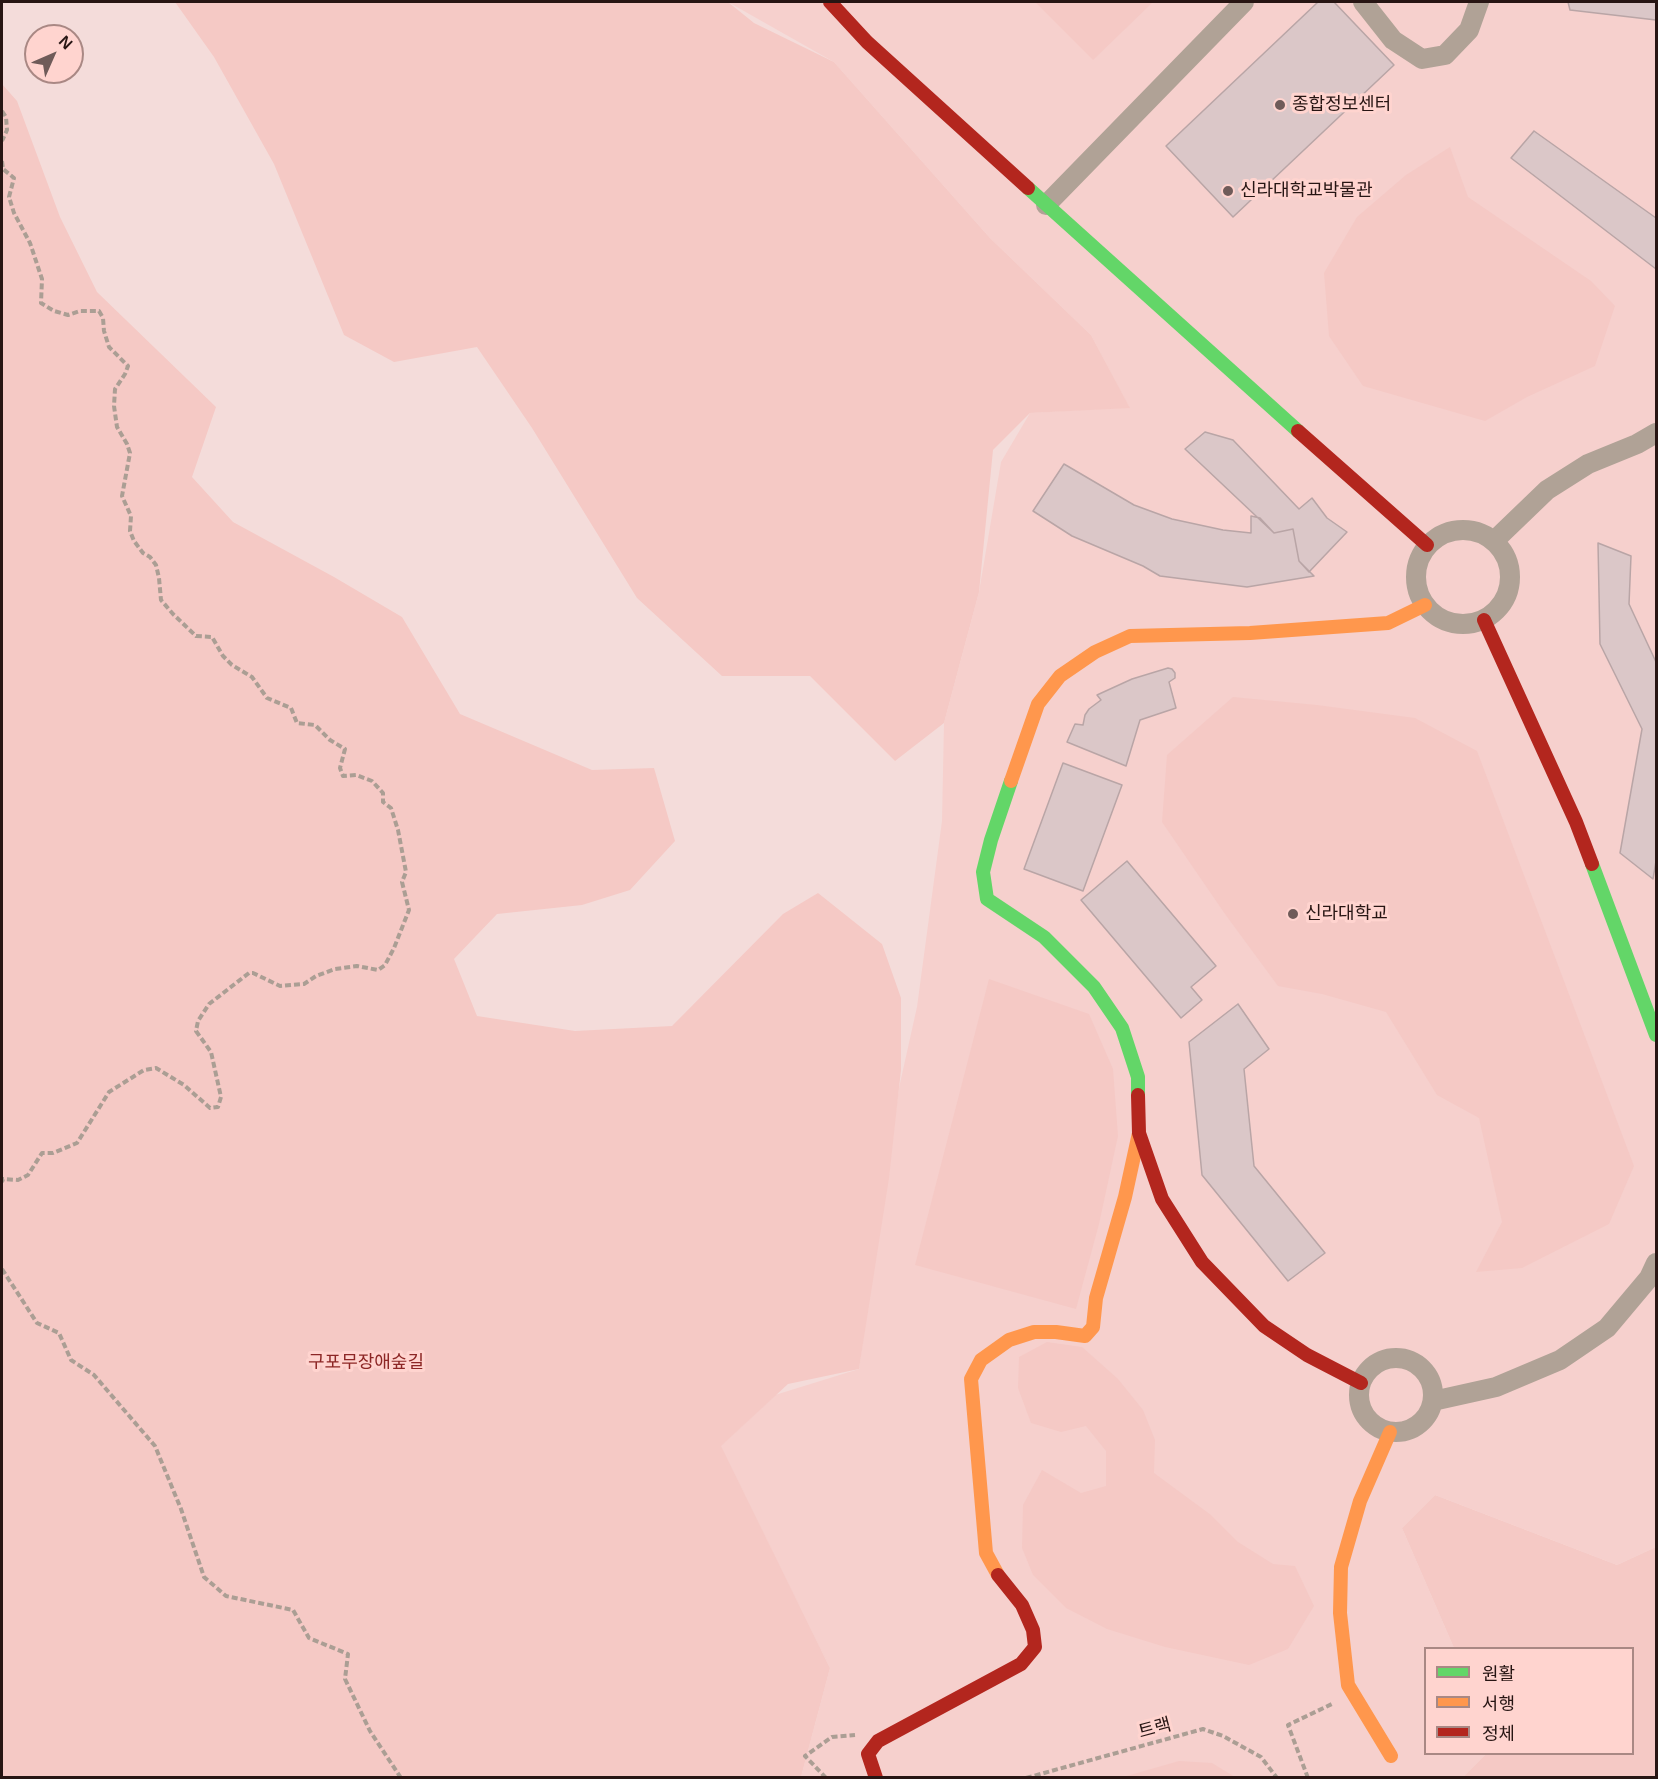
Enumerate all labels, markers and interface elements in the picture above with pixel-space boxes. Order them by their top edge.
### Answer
north arrow [24,24,84,84]
text: N [56,32,76,52]
place label: 종합정보센터 [1292,94,1391,116]
marker: 종합정보센터 [1273,98,1287,112]
place label: 신라대학교박물관 [1240,180,1372,202]
marker: 신라대학교박물관 [1221,184,1235,198]
place label: 신라대학교 [1305,903,1388,925]
marker: 신라대학교 [1286,907,1300,921]
park label: 구포무장애숲길 [308,1352,424,1374]
legend [1424,1647,1634,1755]
text: 원활 [1482,1664,1515,1684]
text: 서행 [1482,1694,1515,1714]
street label: 트랙 [1136,1714,1174,1744]
text: 정체 [1482,1724,1515,1744]

